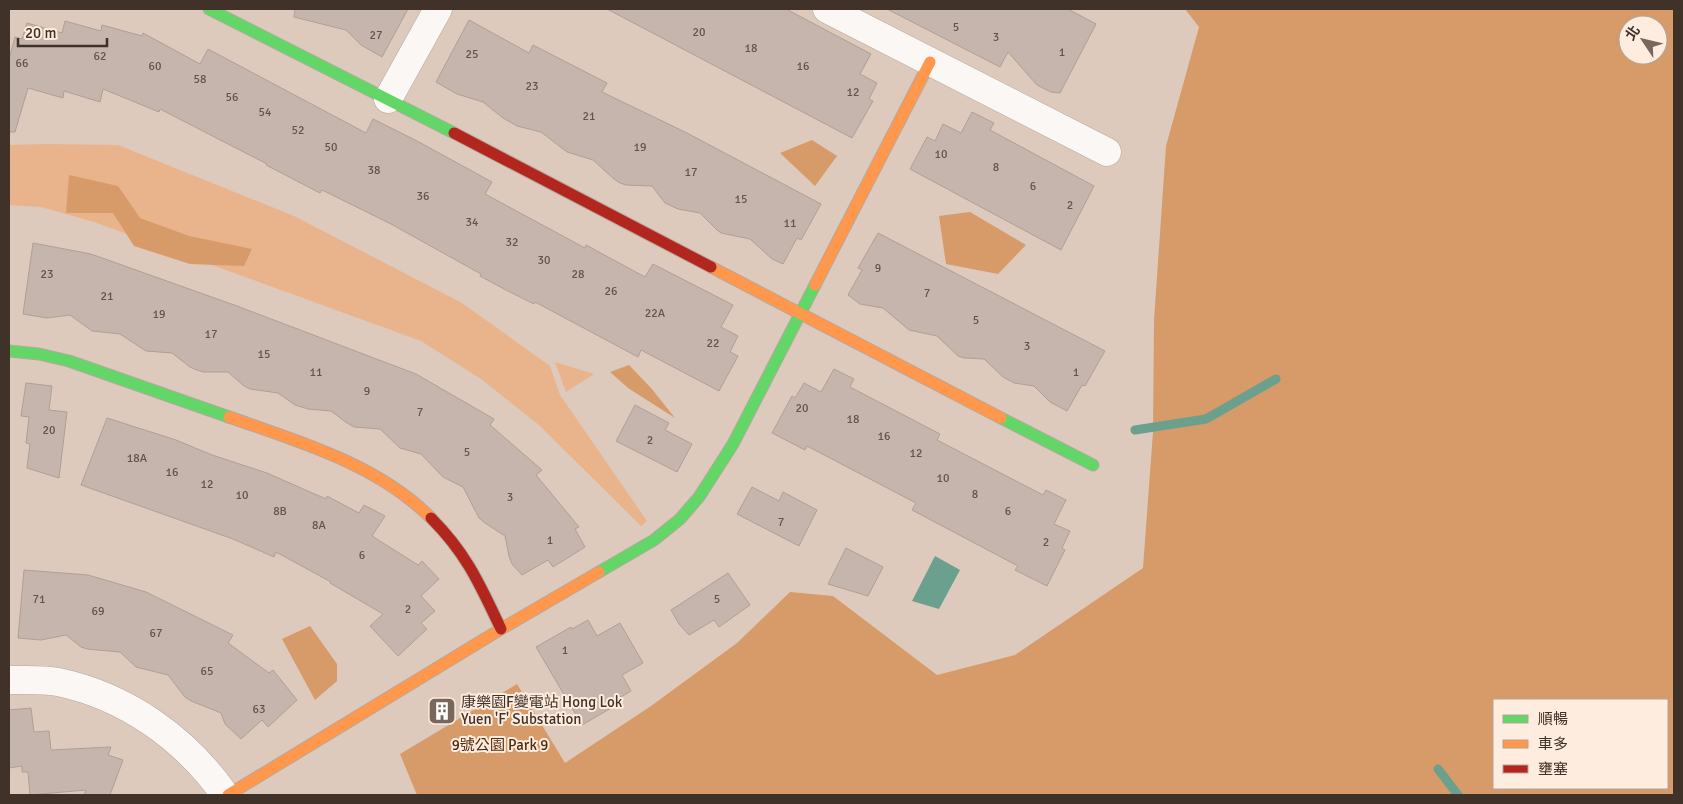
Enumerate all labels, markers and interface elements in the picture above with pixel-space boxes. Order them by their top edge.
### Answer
scale bar [18,15,106,47]
north arrow [1618,15,1668,65]
house number: 5 [953,20,959,35]
text: 北 [1622,22,1644,43]
text: 20 m [25,24,56,42]
house number: 20 [693,25,705,40]
house number: 27 [370,28,382,43]
house number: 3 [993,30,999,45]
house number: 18 [745,41,757,56]
house number: 1 [1059,45,1065,60]
house number: 25 [466,47,478,62]
house number: 62 [94,49,106,64]
house number: 66 [16,56,28,71]
house number: 60 [149,59,161,74]
house number: 16 [797,59,809,74]
house number: 58 [194,72,206,87]
house number: 23 [526,79,538,94]
house number: 12 [847,85,859,100]
house number: 56 [226,90,238,105]
house number: 54 [259,105,272,120]
house number: 21 [583,109,595,124]
house number: 52 [292,123,304,138]
house number: 50 [325,140,337,155]
house number: 19 [634,140,646,155]
house number: 10 [935,147,947,162]
house number: 8 [993,160,999,175]
house number: 38 [368,163,380,178]
house number: 17 [685,165,697,180]
house number: 6 [1030,179,1036,194]
house number: 36 [417,189,429,204]
house number: 15 [735,192,747,207]
house number: 2 [1067,198,1073,213]
house number: 34 [466,215,479,230]
house number: 11 [784,216,796,231]
house number: 32 [506,235,518,250]
house number: 30 [538,253,550,268]
house number: 9 [875,261,881,276]
house number: 23 [41,267,53,282]
house number: 28 [572,267,584,282]
house number: 26 [605,284,617,299]
house number: 7 [924,286,930,301]
house number: 21 [101,289,113,304]
house number: 22A [645,306,666,321]
house number: 19 [153,307,165,322]
house number: 5 [973,313,979,328]
house number: 17 [205,327,217,342]
house number: 22 [707,336,719,351]
house number: 3 [1024,339,1030,354]
house number: 15 [258,347,270,362]
house number: 11 [310,365,322,380]
house number: 1 [1073,365,1079,380]
house number: 9 [364,384,370,399]
house number: 20 [796,401,808,416]
house number: 7 [417,405,423,420]
house number: 18 [847,412,859,427]
house number: 20 [43,423,55,438]
house number: 16 [878,429,890,444]
house number: 2 [647,433,653,448]
house number: 5 [464,445,470,460]
house number: 12 [910,446,922,461]
house number: 18A [127,451,148,466]
house number: 16 [166,465,178,480]
house number: 10 [937,471,949,486]
house number: 12 [201,477,213,492]
house number: 8 [972,487,978,502]
house number: 10 [236,488,248,503]
house number: 3 [507,490,513,505]
house number: 8B [273,504,287,519]
house number: 6 [1005,504,1011,519]
house number: 7 [778,515,784,530]
house number: 8A [312,518,327,533]
house number: 1 [547,533,553,548]
house number: 2 [1043,535,1049,550]
house number: 6 [359,548,365,563]
house number: 71 [33,592,45,607]
house number: 5 [714,592,720,607]
house number: 2 [405,602,411,617]
house number: 69 [92,604,104,619]
house number: 67 [150,626,162,641]
house number: 1 [562,643,568,658]
house number: 65 [201,664,213,679]
place label: 康樂園F變電站 Hong Lok Yuen 'F' Substation [461,693,623,728]
building icon: 康樂園F變電站 Hong Lok Yuen 'F' Substation [427,696,457,726]
legend [1493,699,1668,789]
house number: 63 [253,702,265,717]
text: 順暢 [1538,710,1568,728]
text: 車多 [1538,735,1568,753]
park label: 9號公園 Park 9 [452,736,548,754]
text: 壅塞 [1538,760,1568,778]

